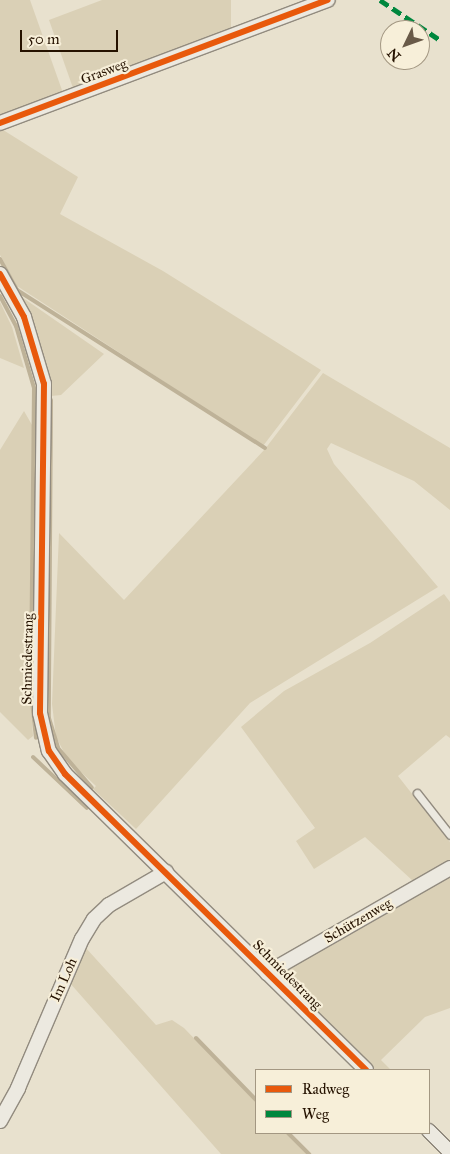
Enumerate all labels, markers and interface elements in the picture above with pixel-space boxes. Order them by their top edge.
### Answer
scale bar [22,20,120,52]
north arrow [380,20,430,70]
text: 50 m [28,30,60,48]
text: N [384,45,405,65]
street label: Grasweg [79,56,129,88]
street label: Schmiedestrang [19,613,37,705]
street label: Schützenweg [321,895,395,947]
street label: Schmiedestrang [249,937,325,1013]
street label: Im Loh [47,956,81,1004]
legend [255,1069,430,1134]
text: Radweg [302,1080,349,1098]
text: Weg [302,1105,329,1123]

